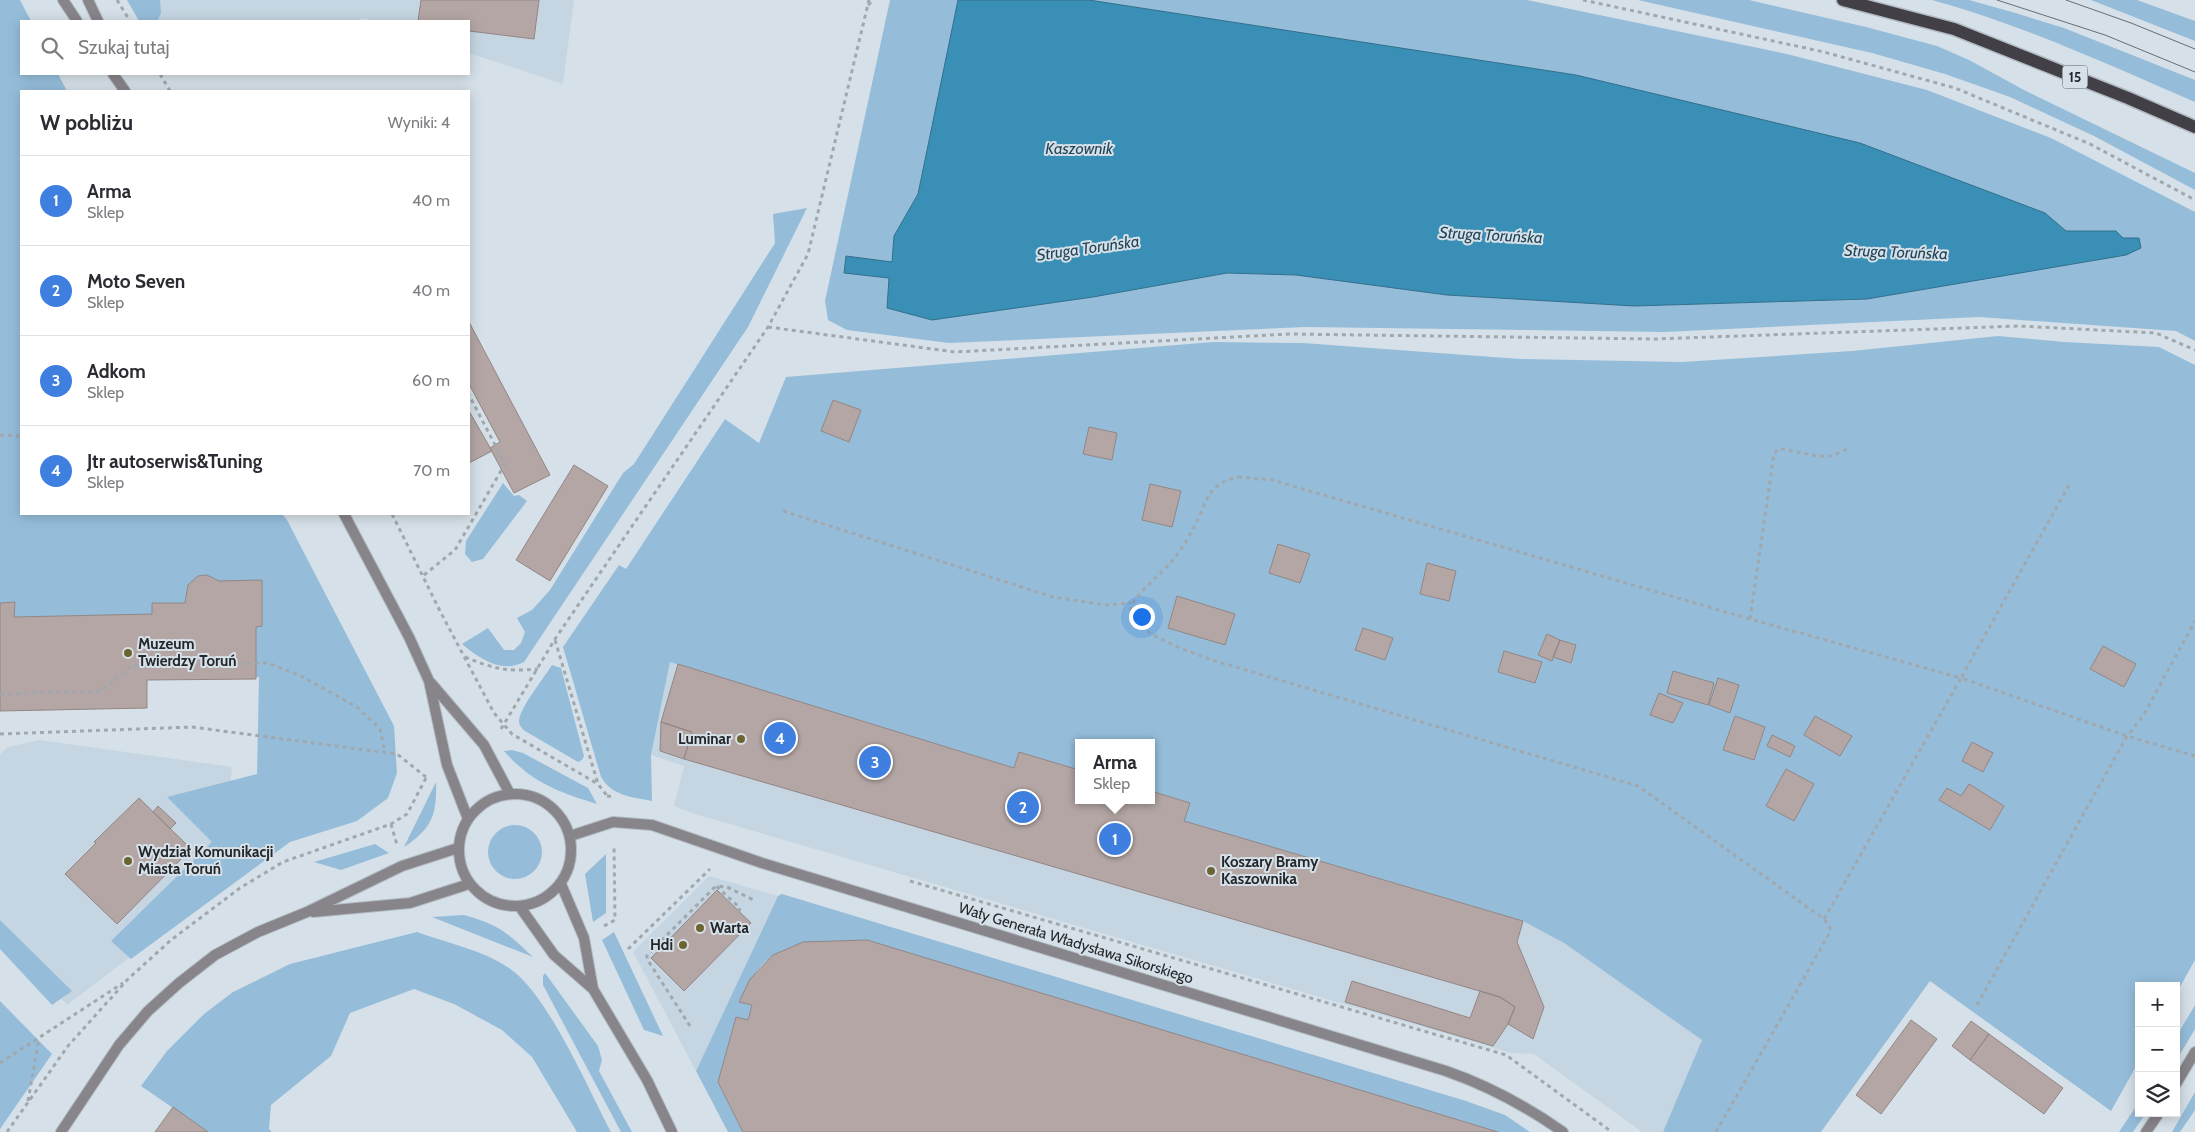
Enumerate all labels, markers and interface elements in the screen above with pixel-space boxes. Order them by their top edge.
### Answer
search box [20,20,470,75]
icon: search [38,34,66,62]
text: Szukaj tutaj [78,36,170,59]
road number: 15 [2062,66,2088,88]
text: W pobliżu [40,110,133,135]
text: Wyniki: 4 [388,113,450,132]
water label: Kaszownik [1045,139,1114,158]
text: Arma [87,180,131,203]
text: 1 [53,191,59,210]
text: 40 m [412,191,450,210]
text: Sklep [87,203,124,222]
water label: Struga Toruńska [1439,223,1543,247]
water label: Struga Toruńska [1035,231,1141,265]
water label: Struga Toruńska [1844,241,1948,263]
text: Moto Seven [87,270,185,293]
text: 2 [52,281,60,300]
text: 40 m [412,281,450,300]
text: Sklep [87,293,124,312]
text: Adkom [87,360,146,383]
text: 3 [52,371,60,390]
text: 60 m [412,371,450,390]
text: Sklep [87,383,124,402]
text: Jtr autoserwis&Tuning [87,450,262,473]
text: 4 [51,461,61,480]
text: 70 m [413,461,450,480]
text: Sklep [87,473,124,492]
your location [1129,604,1155,630]
place label: Muzeum Twierdzy Toruń [138,635,237,670]
marker: Muzeum Twierdzy Toruń [122,647,134,659]
pin: 4 [764,719,796,757]
place label: Luminar [678,730,731,748]
marker: Luminar [735,733,747,745]
popup [1075,739,1155,804]
pin: 3 [859,743,891,781]
text: Arma [1093,751,1137,774]
text: Sklep [1093,774,1130,793]
pin: 2 [1007,788,1039,826]
pin: 1 [1099,820,1131,858]
place label: Wydział Komunikacji Miasta Toruń [138,843,273,878]
place label: Koszary Bramy Kaszownika [1221,853,1319,888]
marker: Wydział Komunikacji Miasta Toruń [122,855,134,867]
marker: Koszary Bramy Kaszownika [1205,865,1217,877]
street label: Wały Generała Władysława Sikorskiego [956,899,1196,987]
place label: Warta [710,919,749,937]
marker: Warta [694,922,706,934]
place label: Hdi [650,936,673,954]
marker: Hdi [677,939,689,951]
map controls [2135,982,2180,1117]
button: + [2135,982,2180,1027]
button: − [2135,1027,2180,1072]
button: layers [2135,1072,2180,1117]

